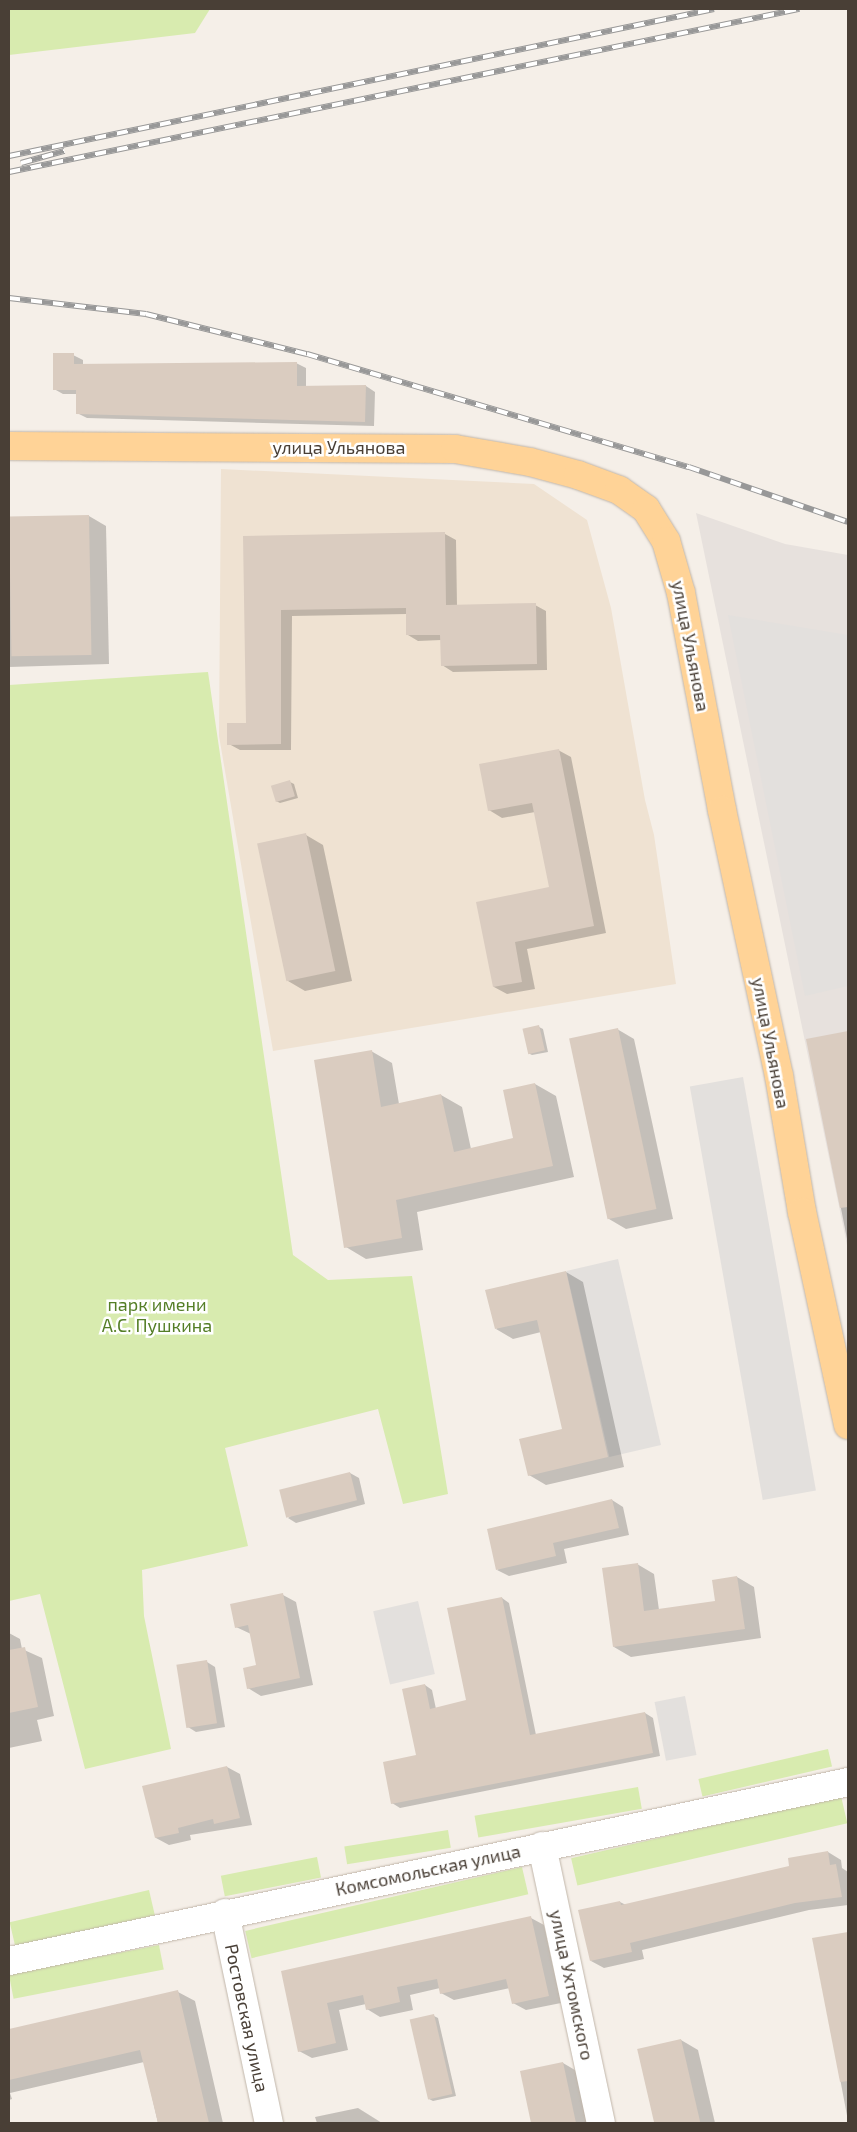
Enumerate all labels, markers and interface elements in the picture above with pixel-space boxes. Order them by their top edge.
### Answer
street label: улица Ульянова [273,436,405,458]
street label: улица Ульянова [668,579,714,713]
street label: улица Ульянова [748,976,794,1110]
park label: парк имени А.С. Пушкина [102,1294,212,1336]
street label: Комсомольская улица [333,1840,523,1900]
street label: улица Ухтомского [545,1908,599,2062]
street label: Ростовская улица [221,1942,273,2094]

